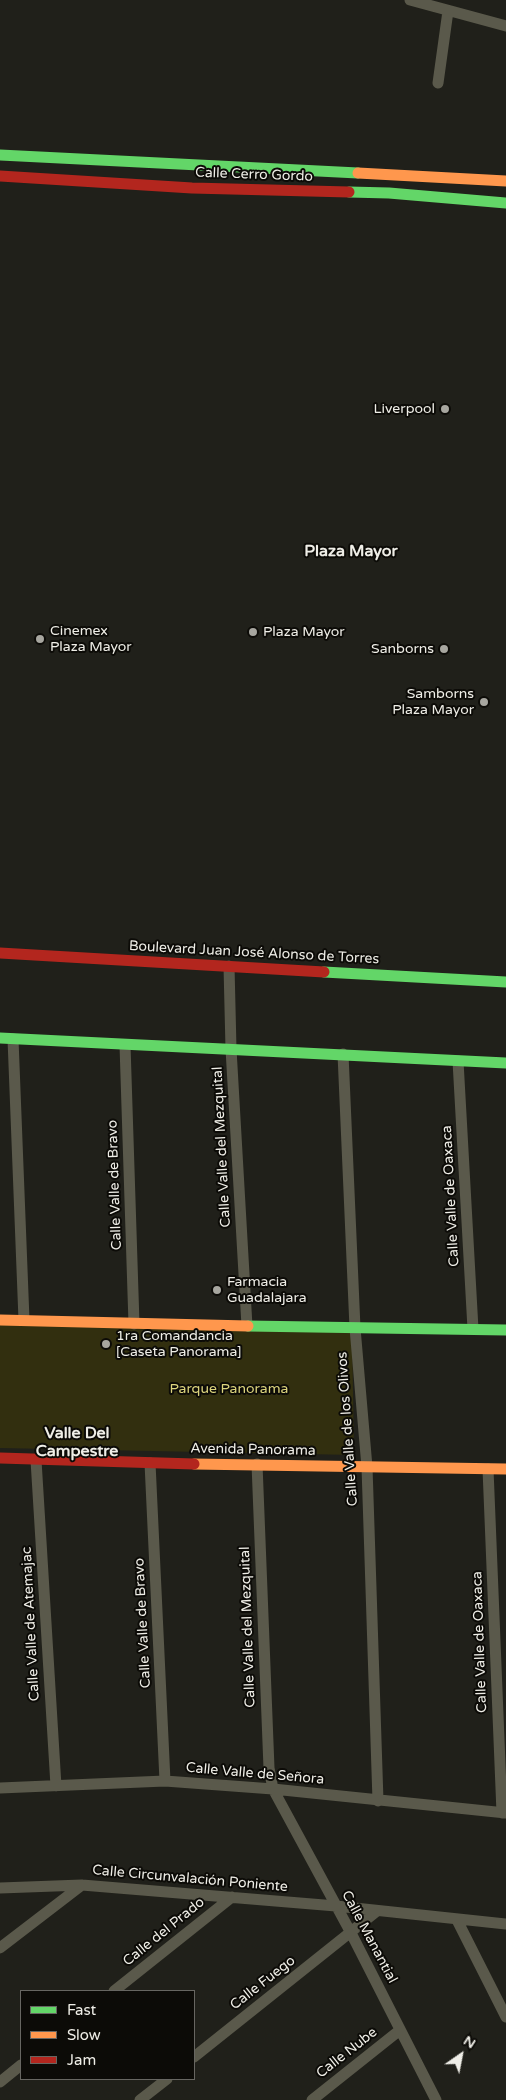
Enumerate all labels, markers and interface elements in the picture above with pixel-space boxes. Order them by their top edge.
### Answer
street label: Calle Cerro Gordo [195,165,313,185]
place label: Liverpool [373,401,435,417]
marker: Liverpool [439,403,451,415]
district label: Plaza Mayor [304,542,398,562]
place label: Cinemex Plaza Mayor [50,623,132,656]
place label: Plaza Mayor [263,624,345,640]
marker: Plaza Mayor [247,626,259,638]
marker: Cinemex Plaza Mayor [34,633,46,645]
place label: Sanborns [371,641,434,657]
marker: Sanborns [438,643,450,655]
place label: Samborns Plaza Mayor [392,686,474,719]
marker: Samborns Plaza Mayor [478,696,490,708]
street label: Boulevard Juan José Alonso de Torres [128,938,380,968]
street label: Calle Valle del Mezquital [209,1066,235,1228]
street label: Calle Valle de Bravo [104,1120,126,1250]
street label: Calle Valle de Oaxaca [439,1125,463,1267]
place label: Farmacia Guadalajara [227,1274,307,1306]
marker: Farmacia Guadalajara [211,1284,223,1296]
place label: 1ra Comandancia [Caseta Panorama] [116,1328,241,1360]
marker: 1ra Comandancia [Caseta Panorama] [100,1338,112,1350]
street label: Calle Valle de los Olivos [334,1351,362,1507]
park label: Parque Panorama [170,1381,288,1397]
district label: Valle Del Campestre [36,1424,118,1462]
street label: Avenida Panorama [190,1441,316,1459]
street label: Calle Valle de Atemajac [19,1546,43,1702]
street label: Calle Valle del Mezquital [237,1546,259,1708]
street label: Calle Valle de Bravo [131,1557,155,1689]
street label: Calle Valle de Oaxaca [469,1571,491,1713]
street label: Calle Valle de Señora [185,1760,325,1788]
street label: Calle Circunvalación Poniente [92,1862,288,1896]
street label: Calle Manantial [338,1888,400,1986]
street label: Calle del Prado [120,1894,208,1970]
street label: Calle Fuego [227,1952,299,2014]
legend [20,1990,195,2080]
text: Fast [67,2001,96,2019]
street label: Calle Nube [313,2024,381,2082]
text: Slow [67,2026,101,2044]
north arrow [436,2030,486,2080]
text: N [460,2032,479,2052]
text: Jam [67,2051,96,2069]

